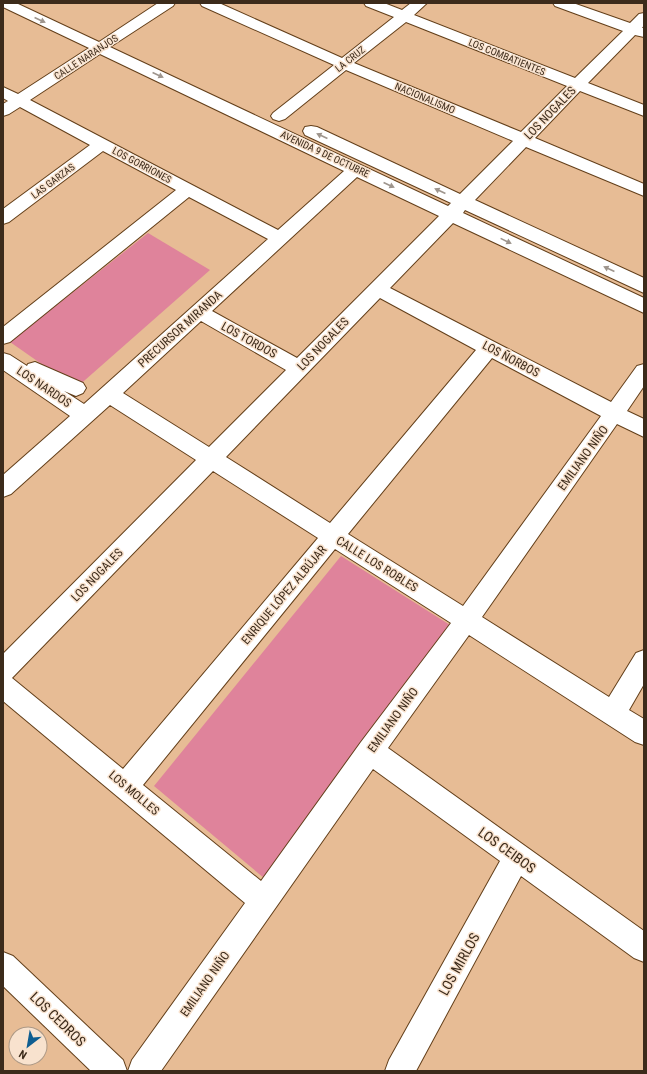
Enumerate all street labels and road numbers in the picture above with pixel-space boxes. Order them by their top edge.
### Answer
street label: CALLE NARANJOS [52,32,120,82]
street label: LOS COMBATIENTES [467,37,547,77]
street label: LA CRUZ [333,44,367,74]
street label: NACIONALISMO [393,80,457,116]
street label: LOS NOGALES [521,84,579,142]
street label: AVENIDA 9 DE OCTUBRE [279,129,371,179]
street label: LOS GORRIONES [111,145,173,185]
street label: LAS GARZAS [29,161,77,201]
street label: PRECURSOR MIRANDA [135,288,225,370]
street label: LOS NOGALES [294,315,352,373]
street label: LOS TORDOS [219,319,279,361]
street label: LOS ÑORBOS [480,336,543,380]
street label: LOS NARDOS [14,364,74,410]
street label: EMILIANO NIÑO [553,422,611,493]
street label: CALLE LOS ROBLES [334,533,420,595]
street label: ENRIQUE LÓPEZ ALBÚJAR [238,542,330,647]
street label: LOS NOGALES [68,546,126,604]
street label: EMILIANO NIÑO [363,684,421,755]
street label: LOS MOLLES [106,768,162,818]
street label: LOS CEIBOS [475,824,539,876]
street label: LOS MIRLOS [435,930,483,998]
street label: EMILIANO NIÑO [176,948,233,1019]
street label: LOS CEDROS [27,989,89,1049]

